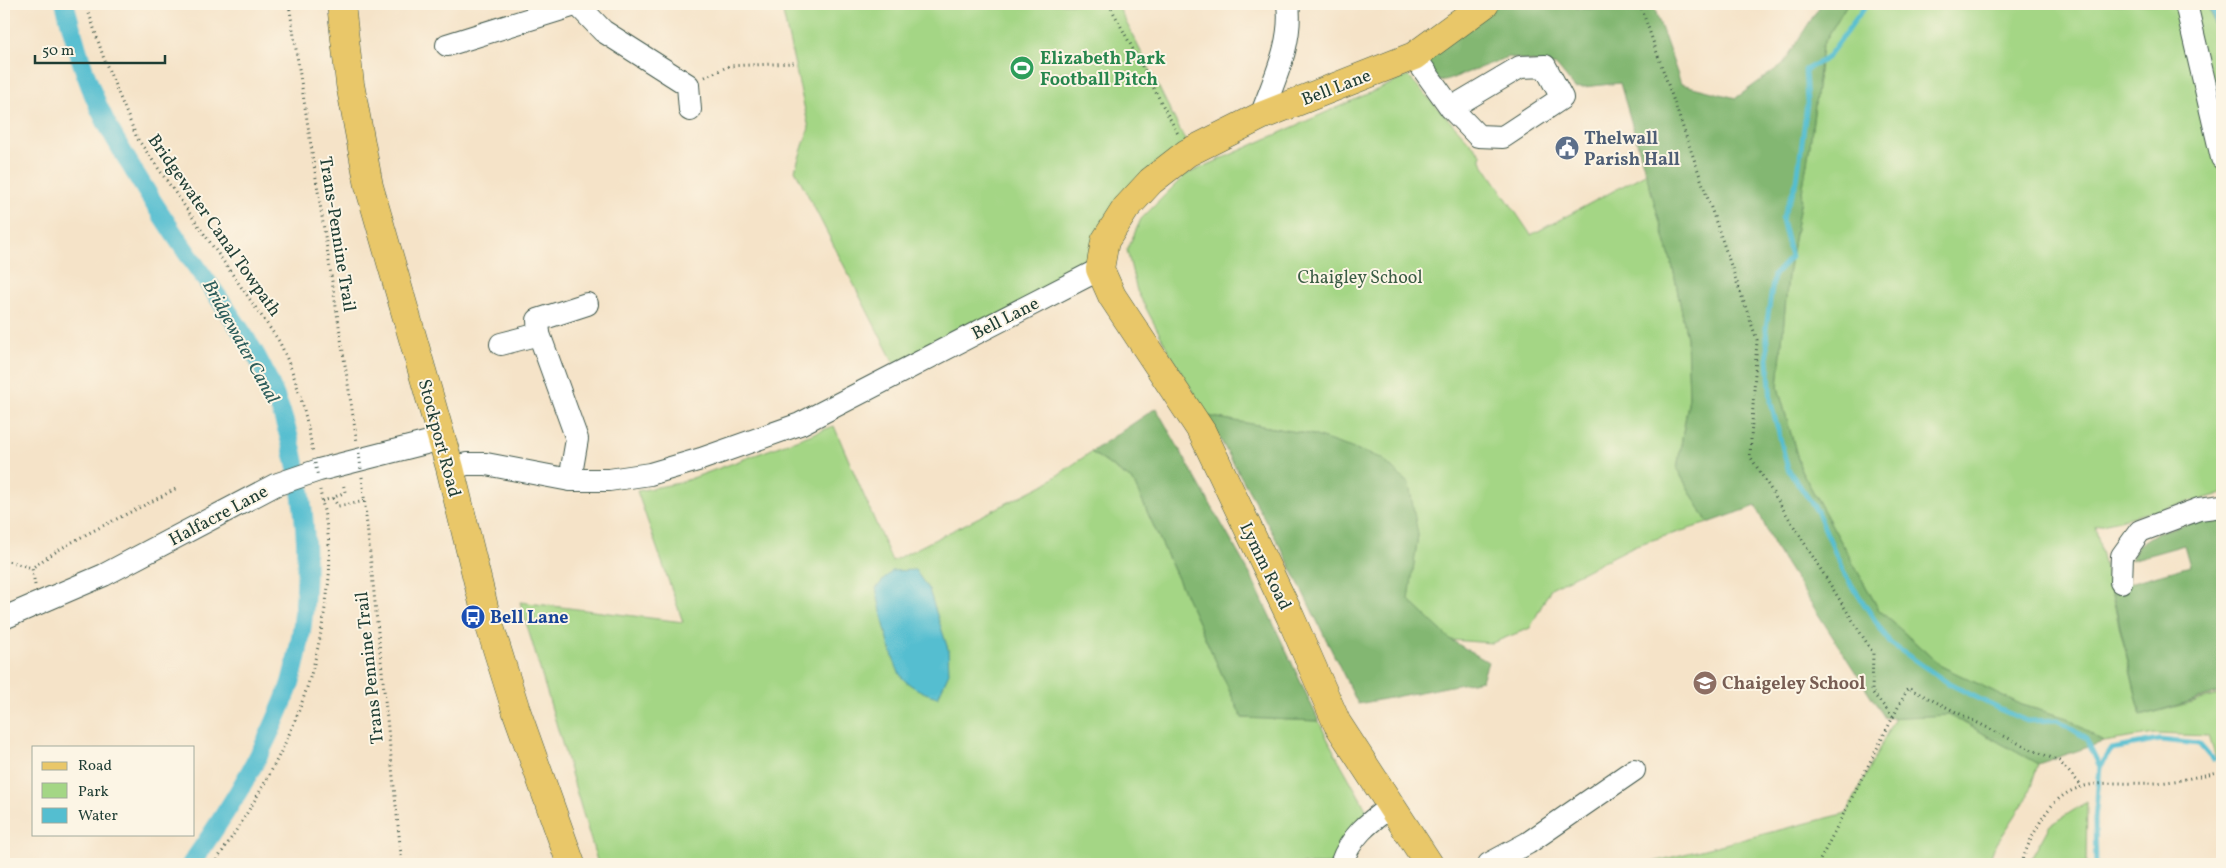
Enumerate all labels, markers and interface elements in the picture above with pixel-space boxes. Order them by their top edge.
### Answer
scale bar [35,32,165,64]
text: 50 m [42,41,74,62]
place label: Elizabeth Park Football Pitch [1040,47,1166,93]
sports icon: Elizabeth Park Football Pitch [1009,55,1035,81]
street label: Bell Lane [1298,64,1375,113]
place label: Thelwall Parish Hall [1584,127,1680,173]
street label: Bridgewater Canal Towpath [141,129,287,322]
public building icon: Thelwall Parish Hall [1554,135,1580,161]
street label: Trans-Pennine Trail [312,155,361,314]
park label: Chaigley School [1297,266,1423,291]
water label: Bridgewater Canal [195,275,285,409]
street label: Bell Lane [968,292,1044,347]
street label: Stockport Road [411,377,466,500]
street label: Halfacre Lane [165,480,273,553]
street label: Lymm Road [1233,519,1297,615]
street label: Trans Pennine Trail [350,590,391,745]
bus stop icon: Bell Lane [460,604,486,630]
place label: Bell Lane [490,606,569,631]
school or university icon: Chaigeley School [1692,670,1718,696]
place label: Chaigeley School [1722,672,1865,697]
legend [32,746,195,836]
text: Road [78,756,112,777]
text: Park [78,782,109,803]
text: Water [78,806,118,827]

